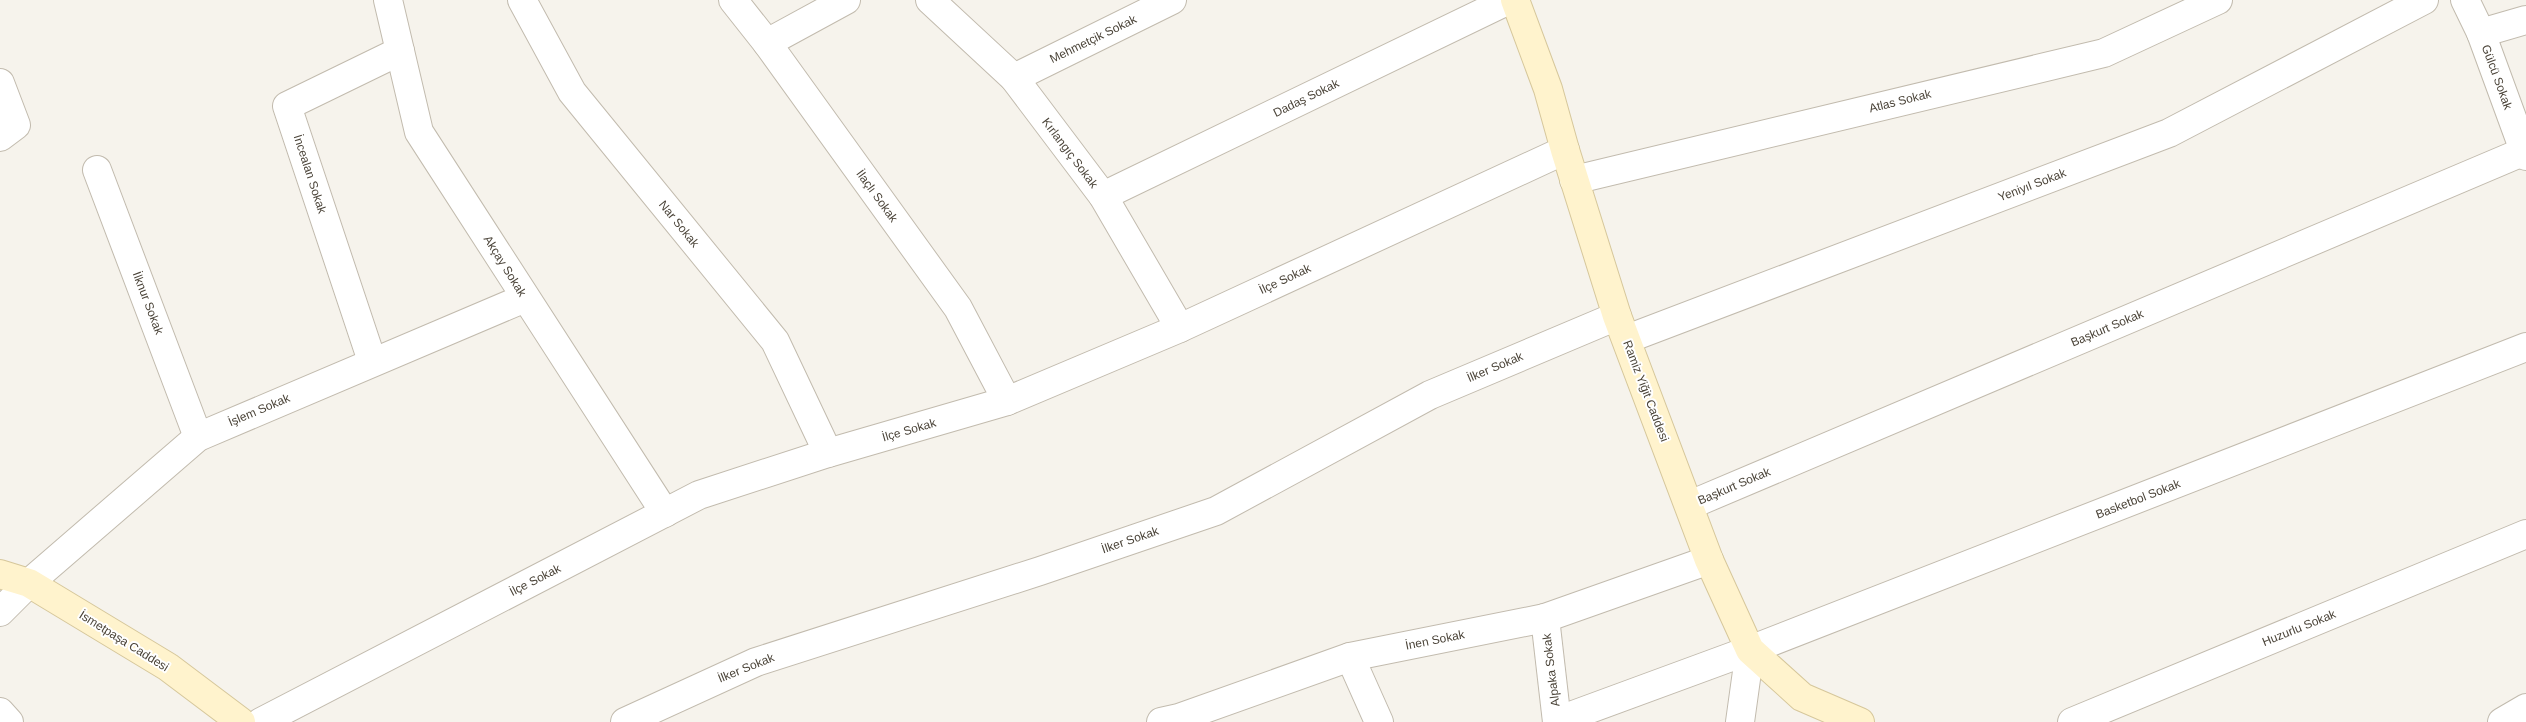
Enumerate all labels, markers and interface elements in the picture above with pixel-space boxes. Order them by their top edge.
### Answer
street label: Mehmetçik Sokak [1047,12,1140,66]
street label: Gülcü Sokak [2479,43,2516,112]
street label: Dadaş Sokak [1271,76,1342,120]
street label: Atlas Sokak [1868,86,1933,115]
street label: Kırlangıç Sokak [1039,115,1101,192]
street label: İncealan Sokak [291,133,330,216]
street label: Yeniyıl Sokak [1996,165,2069,204]
street label: İlaçlı Sokak [853,167,901,226]
street label: Nar Sokak [656,198,703,251]
street label: Akçay Sokak [481,233,530,300]
street label: İlçe Sokak [1257,261,1314,297]
street label: İlknur Sokak [130,270,167,337]
street label: Başkurt Sokak [2069,306,2146,350]
street label: Ramiz Yiğit Caddesi [1620,338,1672,444]
street label: İlker Sokak [1465,349,1526,385]
street label: İşlem Sokak [226,390,293,429]
street label: İlçe Sokak [880,415,938,444]
street label: Başkurt Sokak [1696,464,1773,508]
street label: Basketbol Sokak [2094,476,2183,522]
street label: İlker Sokak [1100,523,1161,556]
street label: İlçe Sokak [507,561,564,599]
street label: Huzurlu Sokak [2260,607,2339,649]
street label: İsmetpaşa Caddesi [77,608,171,674]
street label: İnen Sokak [1404,627,1467,653]
street label: Alpaka Sokak [1539,632,1562,707]
street label: İlker Sokak [716,650,777,686]

